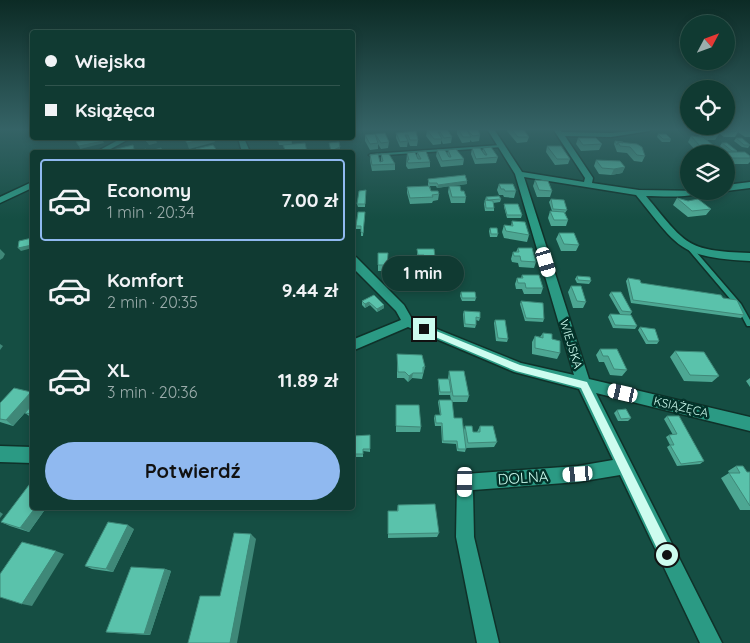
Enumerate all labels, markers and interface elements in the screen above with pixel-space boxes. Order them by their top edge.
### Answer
north arrow [680,15,735,70]
map controls [680,15,735,200]
text: Wiejska [75,49,146,73]
button: locate [680,80,735,135]
text: Książęca [75,98,155,122]
button: layers [680,145,735,200]
icon: car [47,178,92,223]
text: Economy [107,178,191,202]
text: 7.00 zł [281,188,338,212]
text: 1 min · 20:34 [107,202,195,222]
car [534,245,557,279]
callout: 1 min [383,256,465,292]
text: 1 min [404,263,442,283]
icon: car [47,268,92,313]
text: Komfort [107,268,184,292]
text: 9.44 zł [282,278,338,302]
text: 2 min · 20:35 [107,292,198,312]
street label: WIEJSKA [557,317,586,371]
route end [413,318,435,340]
icon: car [47,358,92,403]
text: XL [107,358,130,382]
text: 11.89 zł [278,368,338,392]
text: 3 min · 20:36 [107,382,197,402]
car [606,382,639,404]
street label: KSIĄŻĘCA [652,393,710,420]
button: Potwierdź [45,442,340,500]
car [562,465,593,483]
street label: DOLNA [497,466,549,489]
car [457,467,472,497]
route start [656,544,678,566]

